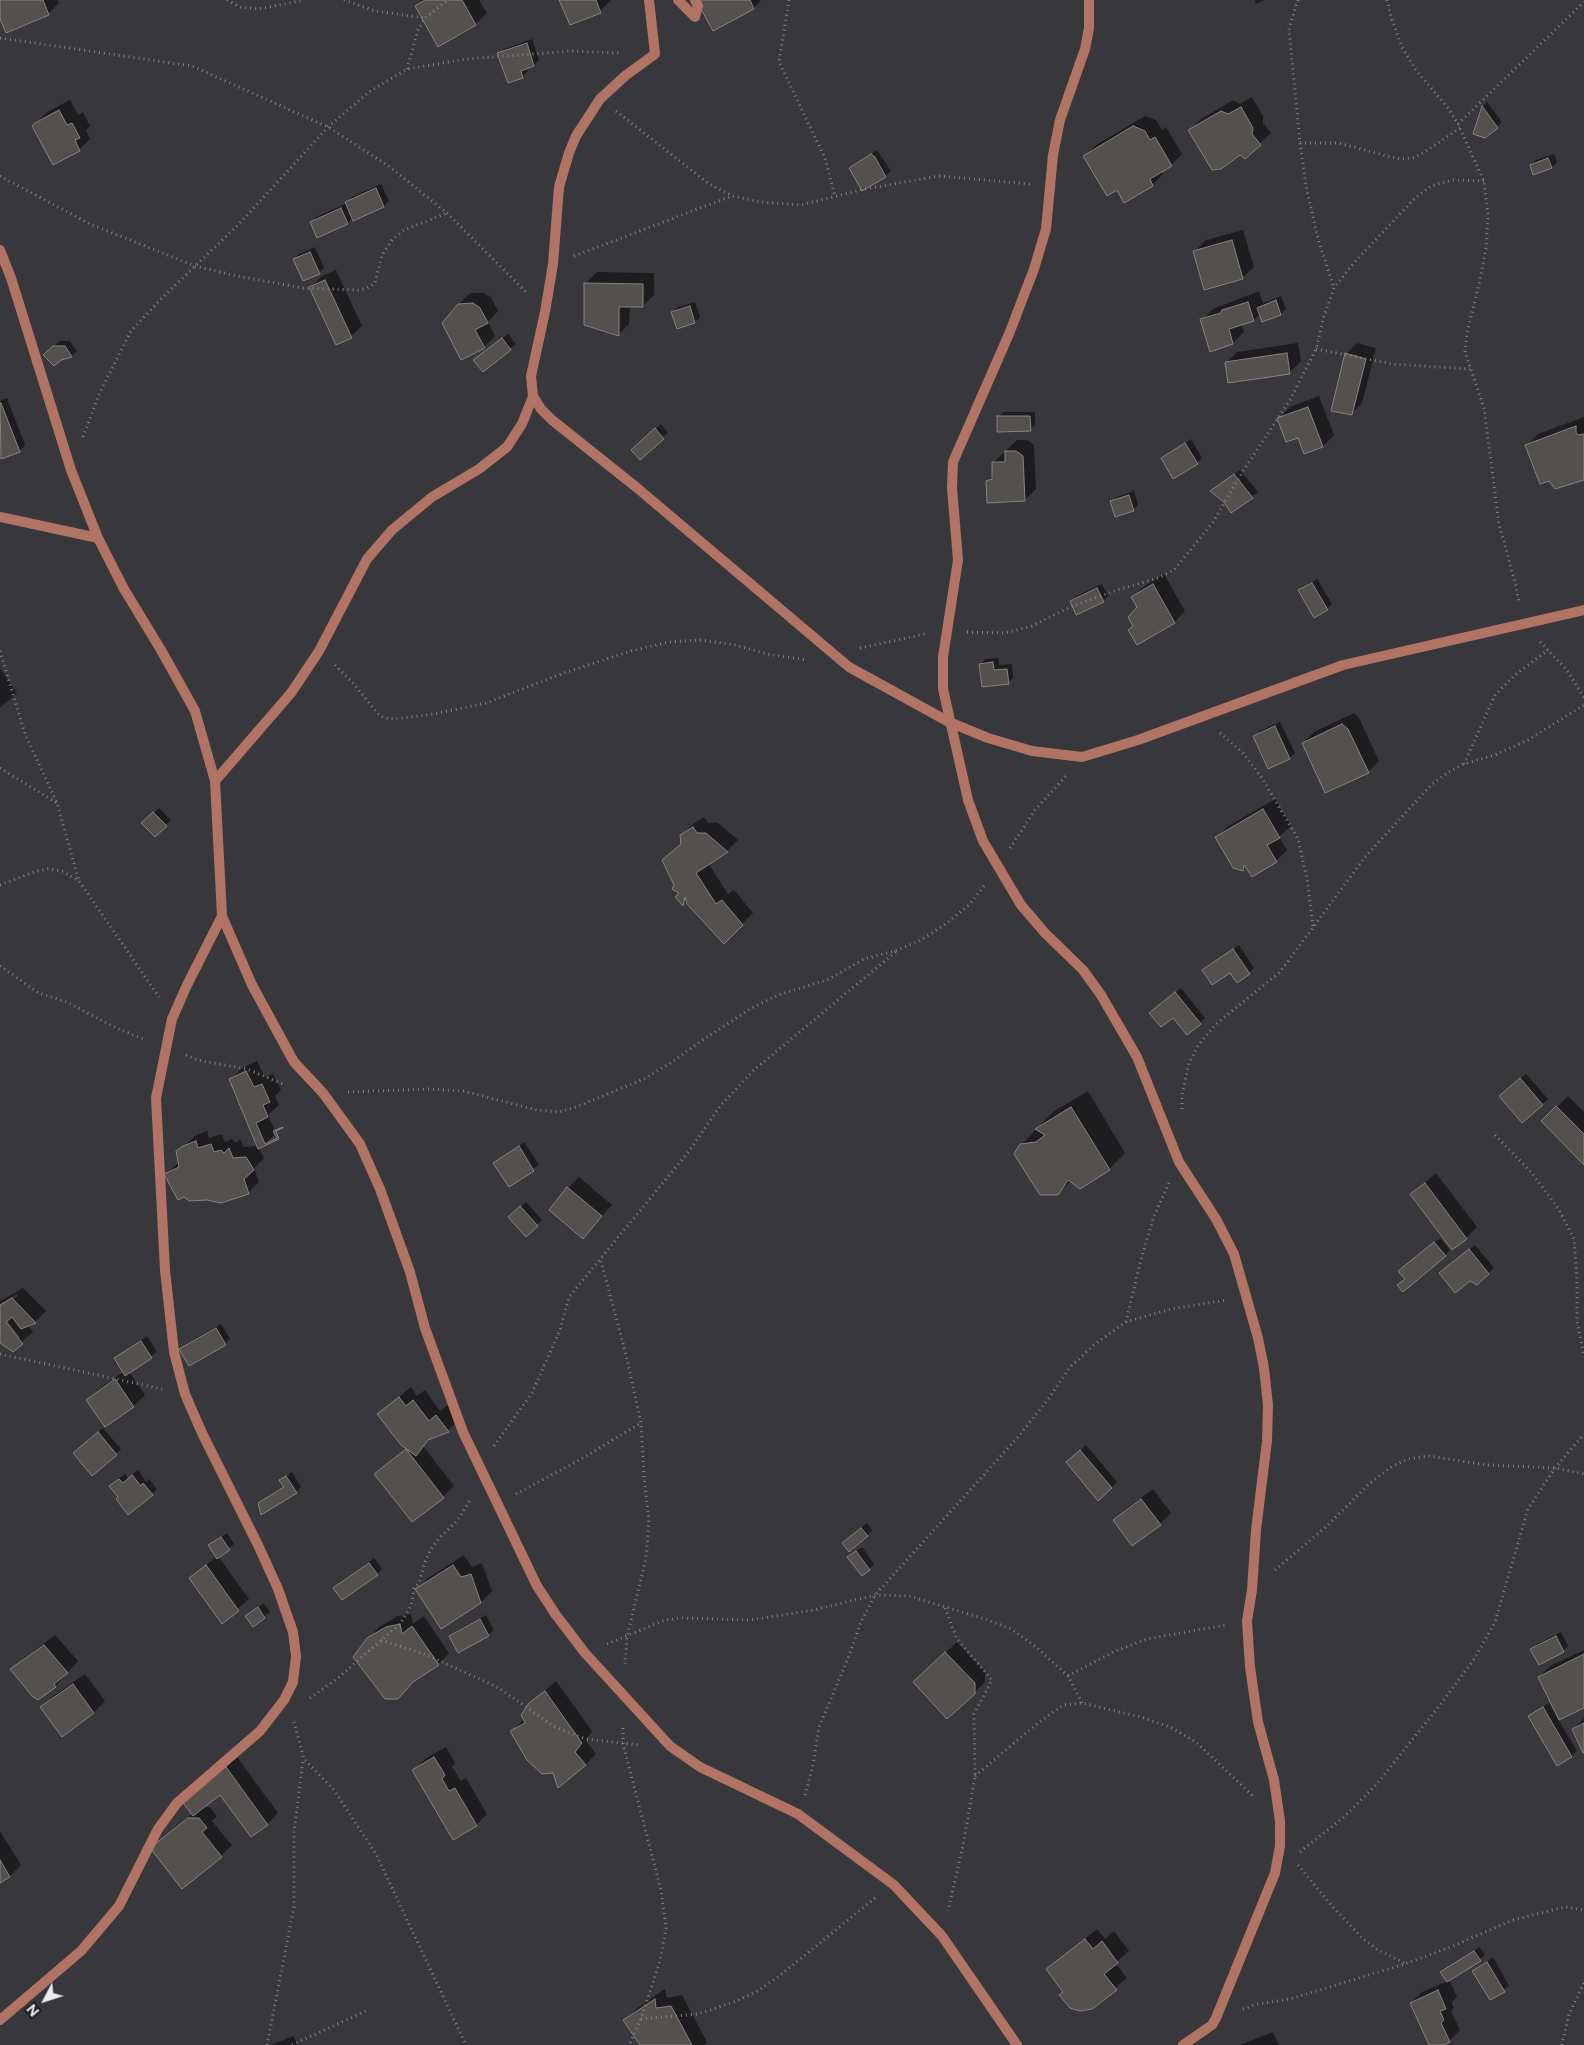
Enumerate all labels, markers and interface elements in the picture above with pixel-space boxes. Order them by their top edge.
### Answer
north arrow [20,1975,70,2025]
text: N [23,2000,43,2020]

